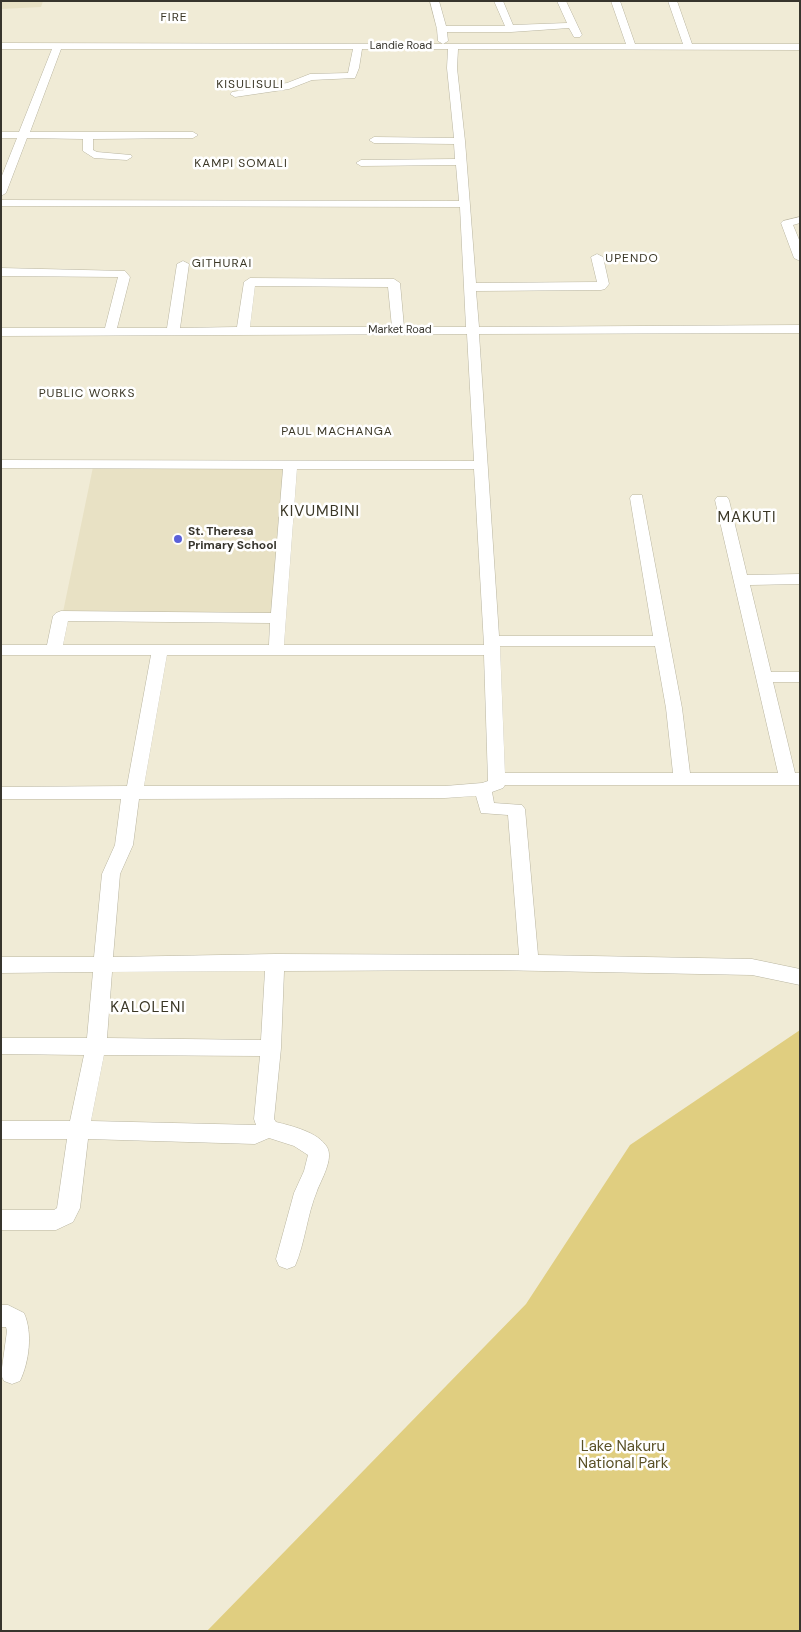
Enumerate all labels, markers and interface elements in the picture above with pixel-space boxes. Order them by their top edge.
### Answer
district label: FIRE [160,11,188,25]
street label: Landie Road [370,39,432,53]
district label: KISULISULI [215,78,285,92]
district label: KAMPI SOMALI [193,157,289,171]
district label: UPENDO [605,252,659,266]
district label: GITHURAI [191,257,253,271]
street label: Market Road [368,323,432,337]
district label: PUBLIC WORKS [37,387,137,401]
district label: PAUL MACHANGA [280,425,394,439]
district label: KIVUMBINI [279,503,361,521]
district label: MAKUTI [717,509,777,527]
place label: St. Theresa Primary School [188,525,277,553]
marker: St. Theresa Primary School [172,533,184,545]
district label: KALOLENI [109,999,187,1017]
park label: Lake Nakuru National Park [578,1438,668,1473]

